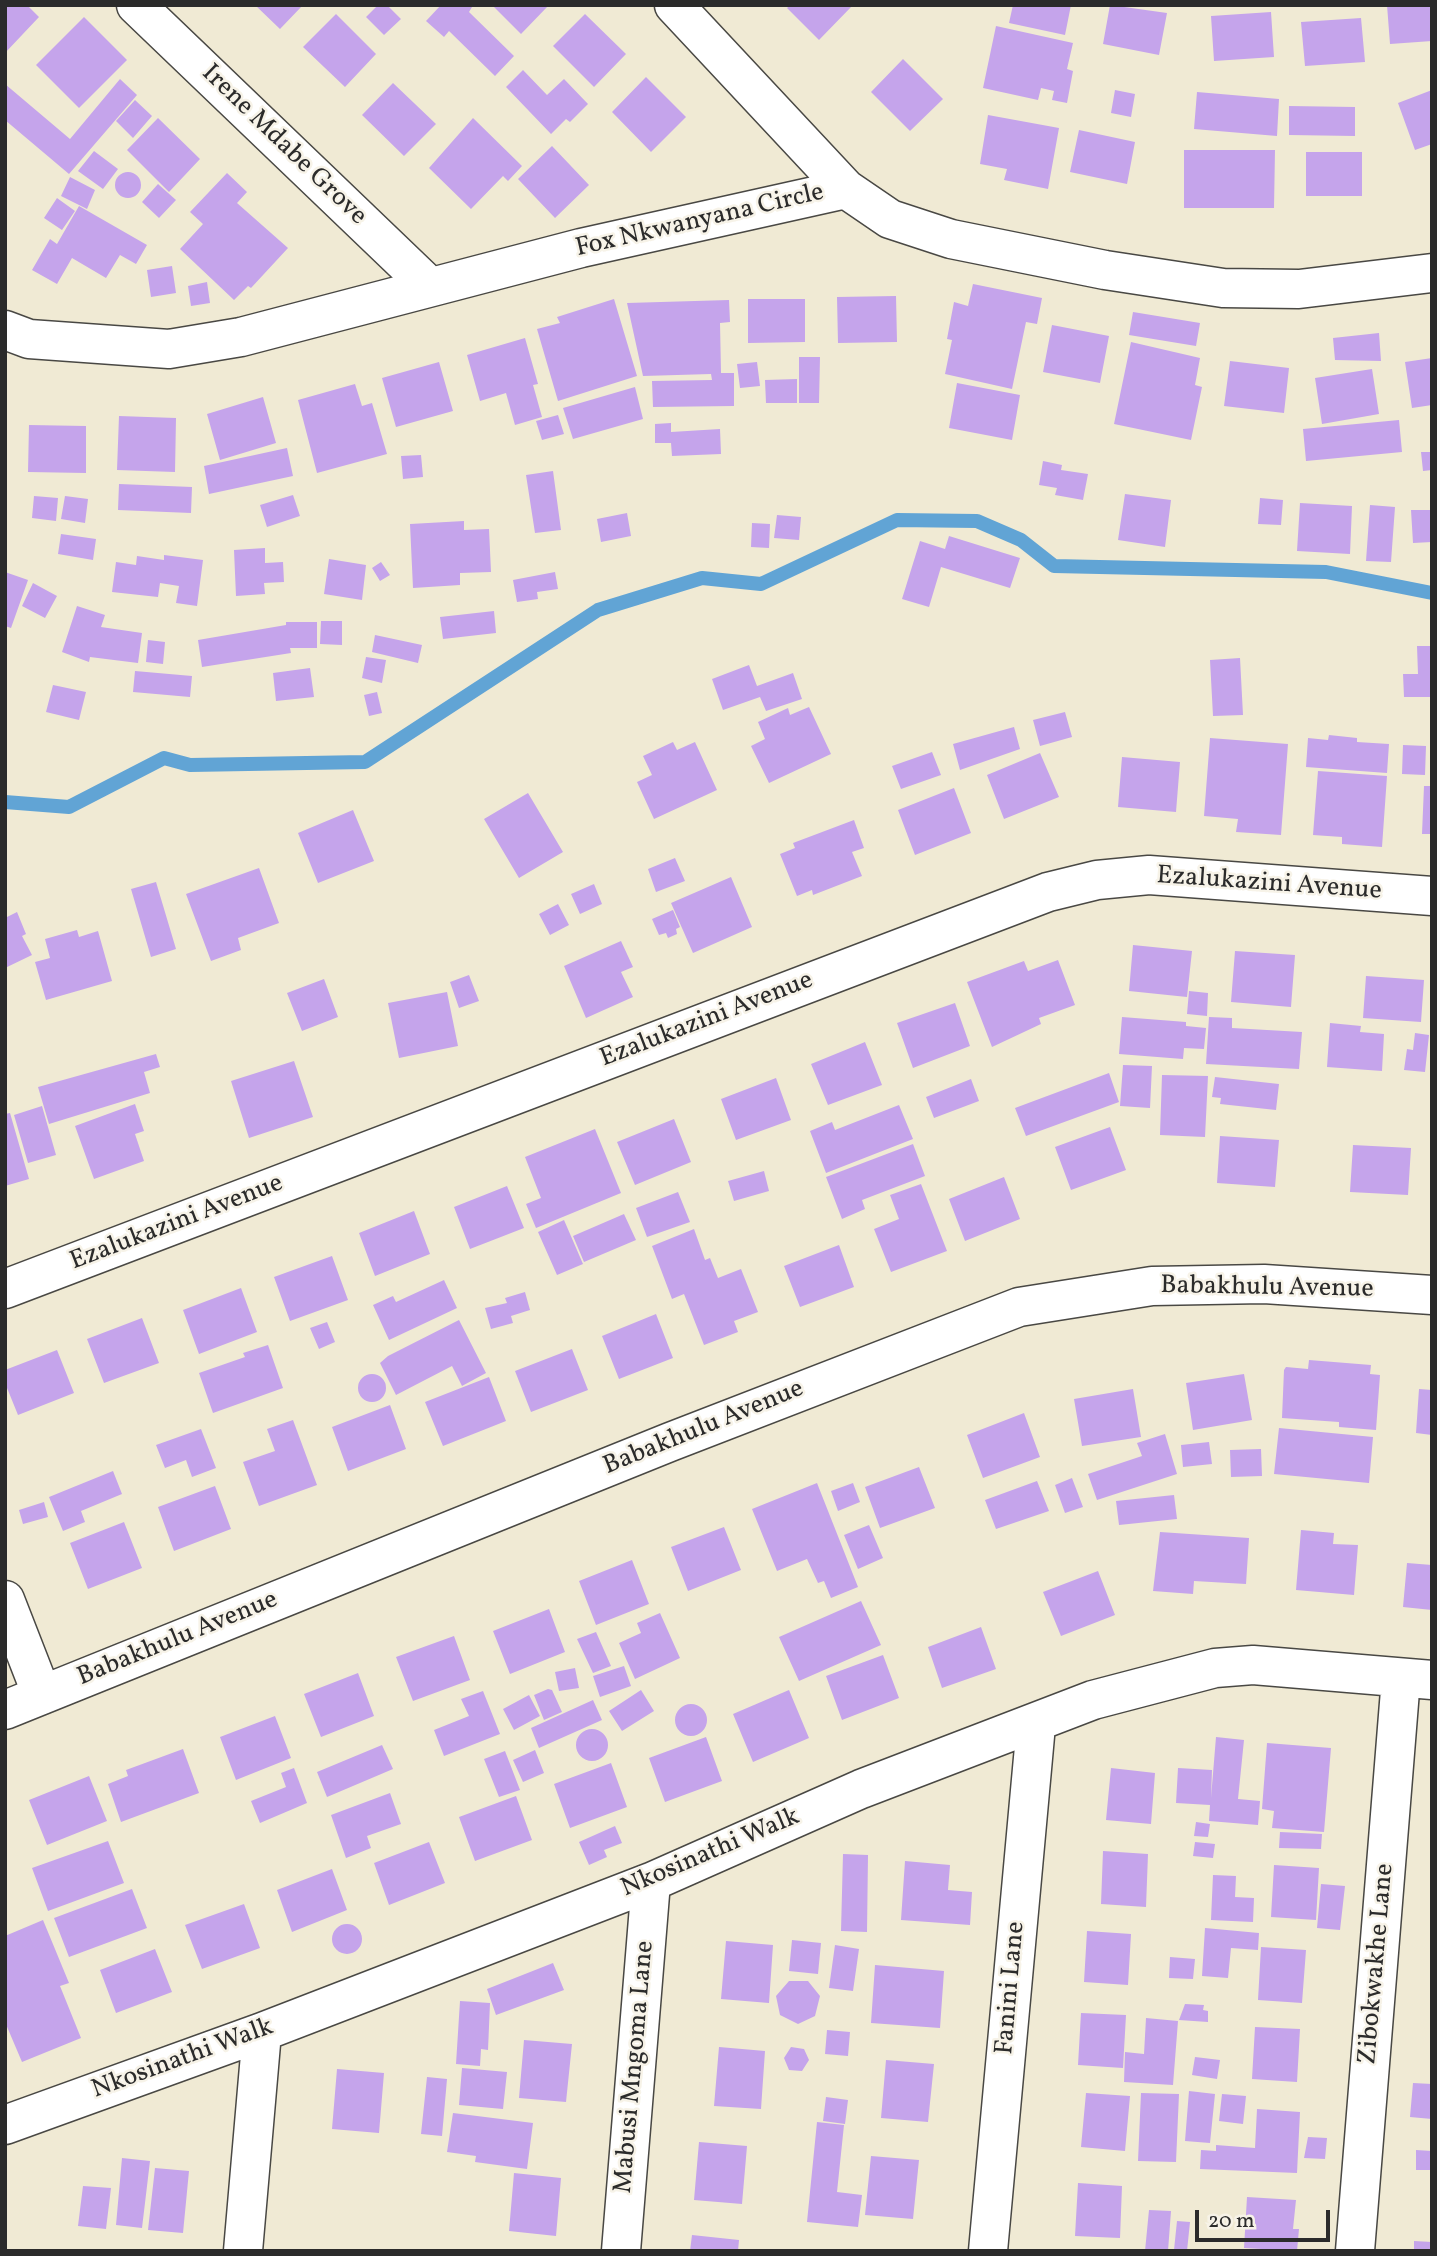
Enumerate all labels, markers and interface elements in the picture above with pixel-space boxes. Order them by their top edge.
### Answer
street label: Irene Mdabe Grove [194,59,372,233]
street label: Fox Nkwanyana Circle [573,178,827,266]
street label: Ezalukazini Avenue [1155,862,1383,908]
street label: Ezalukazini Avenue [596,966,818,1076]
street label: Ezalukazini Avenue [66,1169,288,1279]
street label: Babakhulu Avenue [1160,1272,1374,1306]
street label: Babakhulu Avenue [599,1375,809,1483]
street label: Babakhulu Avenue [73,1586,283,1694]
street label: Nkosinathi Walk [617,1802,805,1906]
street label: Zibokwakhe Lane [1354,1862,1402,2066]
street label: Fanini Lane [991,1920,1033,2056]
street label: Mabusi Mngoma Lane [609,1939,663,2195]
street label: Nkosinathi Walk [88,2013,278,2107]
scale bar [1199,2196,1334,2240]
text: 20 m [1208,2207,1254,2236]

